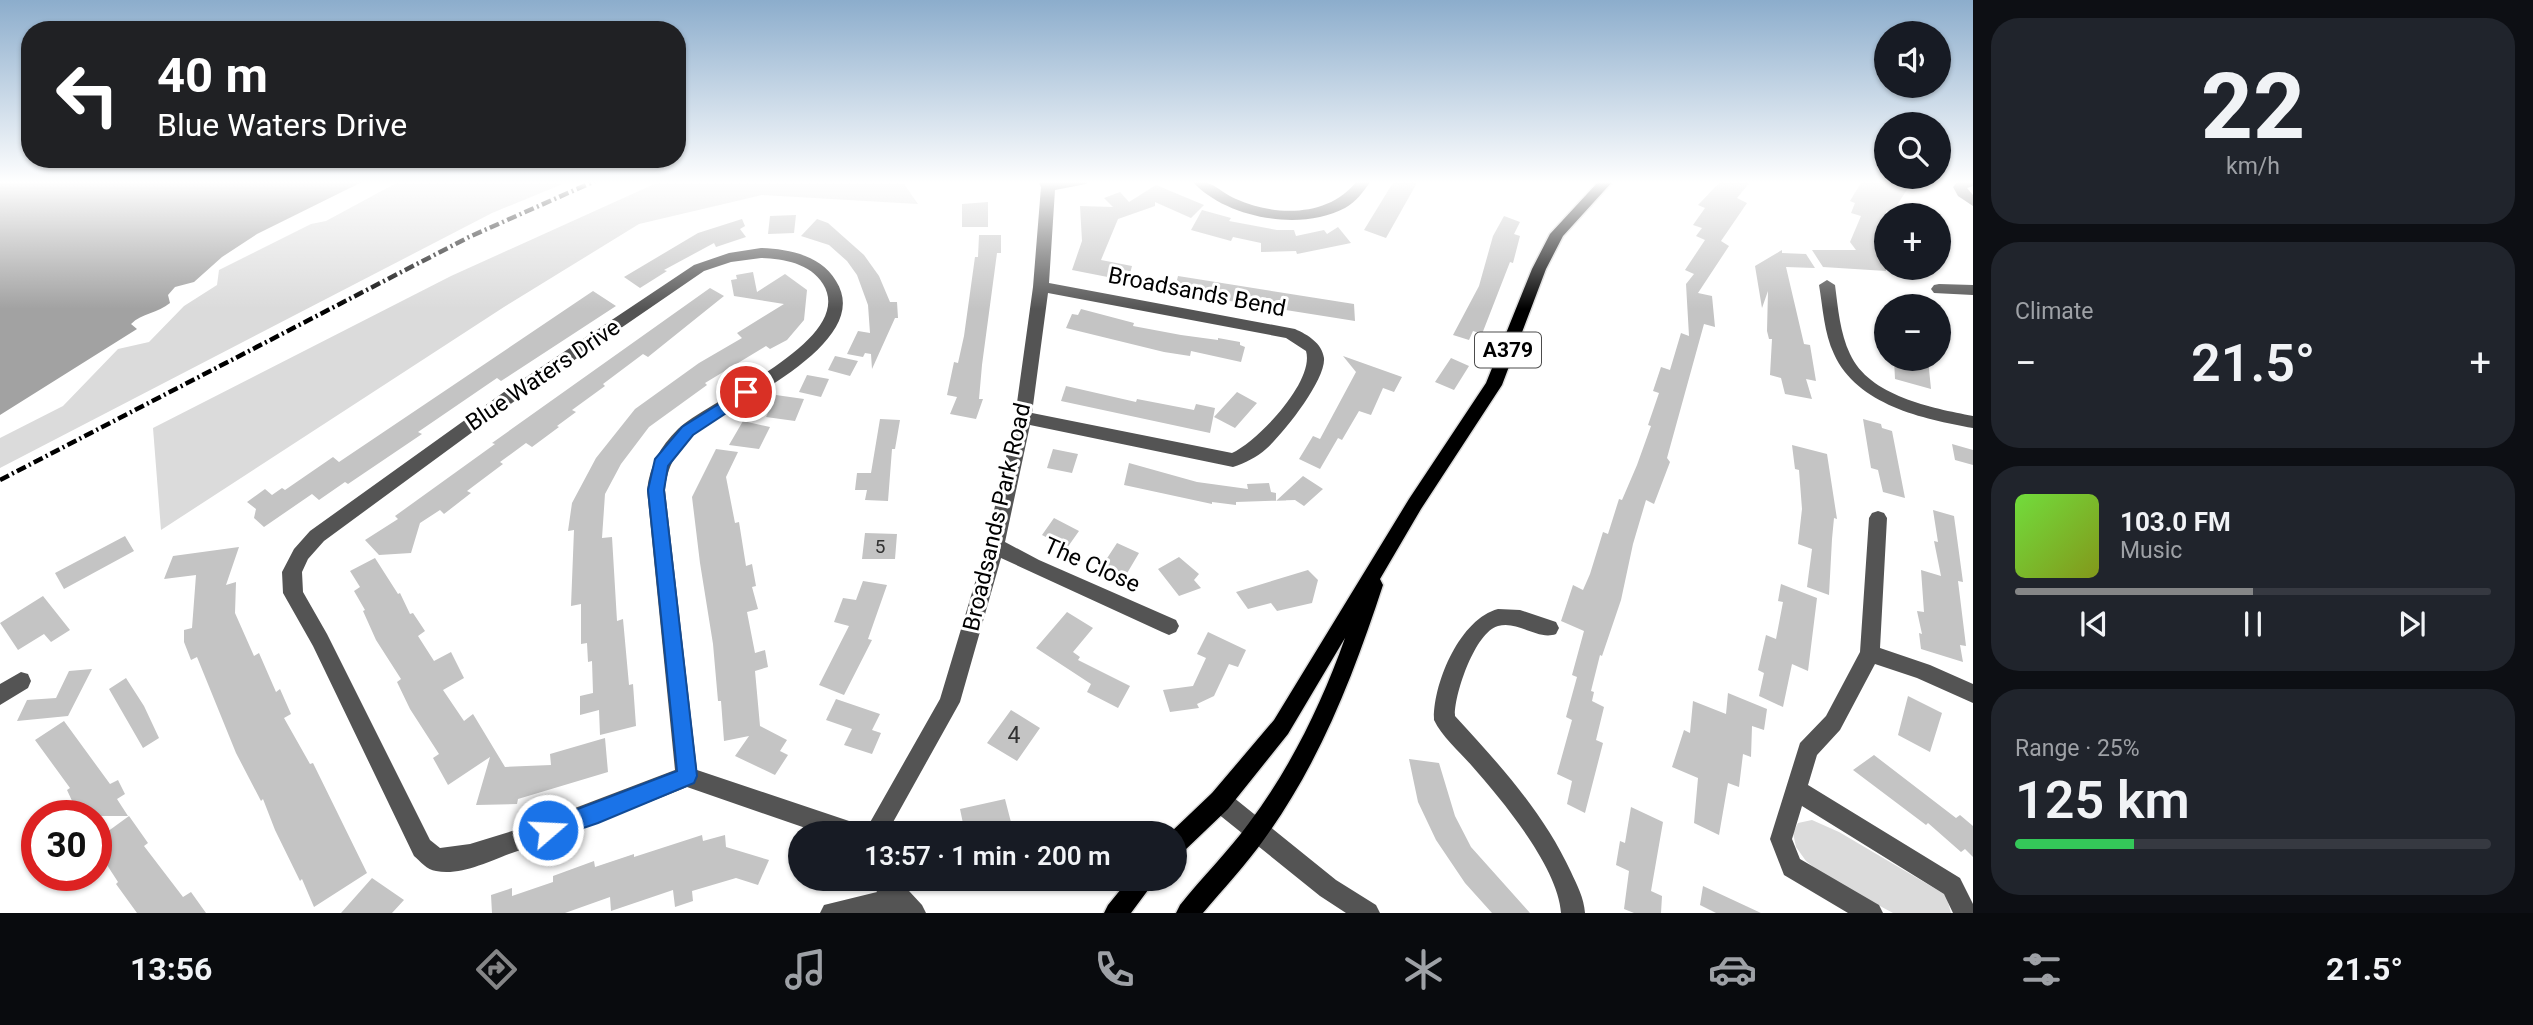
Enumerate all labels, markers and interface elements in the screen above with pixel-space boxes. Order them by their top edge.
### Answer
map controls [1874,21,1951,371]
button: sound [1874,21,1951,98]
text: 40 m [157,47,268,104]
icon: left [42,49,133,140]
text: 22 [2201,54,2305,160]
text: Blue Waters Drive [157,106,407,144]
button: search [1874,112,1951,189]
text: km/h [2226,153,2280,180]
button: + [1874,203,1951,280]
street label: Broadsands Bend [1106,262,1288,322]
button: − [1874,294,1951,371]
text: Climate [2015,298,2094,325]
street label: Blue Waters Drive [461,314,625,436]
road number: A379 [1475,332,1541,368]
text: 21.5° [2191,333,2315,394]
text: − [2015,341,2037,385]
text: + [2469,341,2491,385]
pin [716,362,776,422]
icon: arrive [727,373,765,411]
street label: Broadsands Park Road [958,400,1036,634]
text: 103.0 FM [2120,507,2231,537]
street label: The Close [1040,532,1144,598]
house number: 5 [875,535,885,558]
text: Music [2120,537,2182,564]
icon: previous [2075,605,2113,643]
icon: pause [2234,605,2272,643]
icon: next [2393,605,2431,643]
house number: 4 [1008,722,1021,749]
text: Range · 25% [2015,735,2140,762]
text: 125 km [2015,770,2190,831]
position arrow [511,793,585,867]
speed limit sign: 30 [21,800,112,891]
text: 13:57 · 1 min · 200 m [864,841,1111,871]
icon: directions [472,945,521,994]
icon: music [781,945,830,994]
icon: phone [1090,945,1139,994]
icon: climate [1399,945,1448,994]
icon: car [1708,945,1757,994]
icon: filters [2017,945,2066,994]
text: 13:56 [130,950,212,988]
text: 21.5° [2326,950,2403,988]

